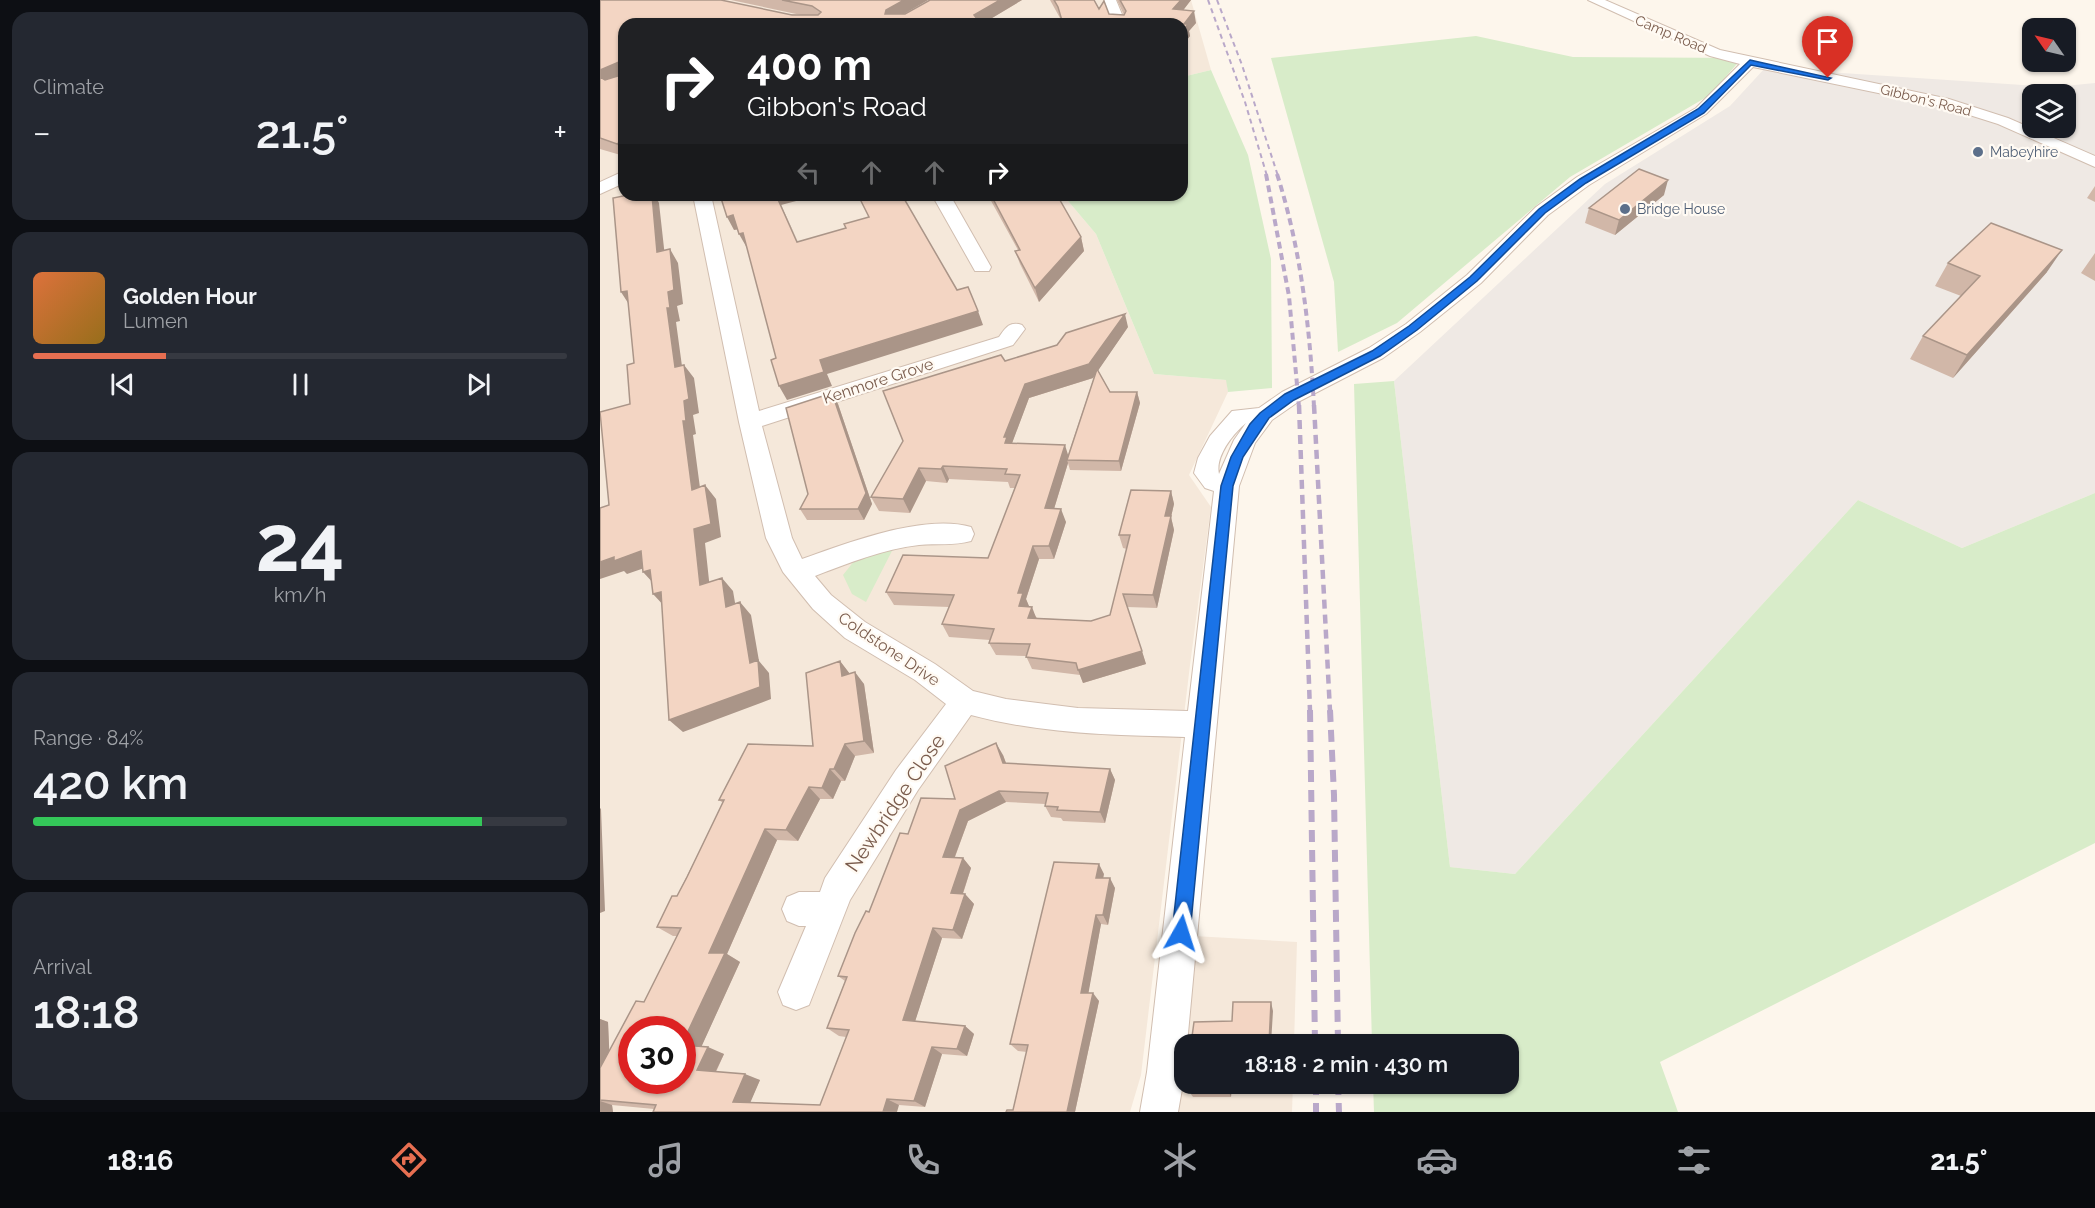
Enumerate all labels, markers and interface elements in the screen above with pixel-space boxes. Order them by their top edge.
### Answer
street label: Camp Road [1633,12,1709,56]
pin [1802,16,1853,78]
north arrow [2022,18,2076,72]
map controls [2022,18,2076,138]
icon: arrive [1811,25,1844,58]
text: 400 m [747,41,872,90]
icon: right [648,42,726,120]
text: Climate [33,75,104,99]
street label: Gibbon's Road [1879,81,1973,119]
button: layers [2022,84,2076,138]
text: Gibbon's Road [747,91,927,122]
text: 21.5° [256,106,348,159]
text: − [33,113,51,152]
text: + [553,113,567,152]
place label: Mabeyhire [1990,144,2058,160]
marker: Mabeyhire [1971,145,1985,159]
icon: left [792,156,825,189]
icon: ahead [855,156,888,189]
icon: ahead [918,156,951,189]
icon: right [981,156,1014,189]
place label: Bridge House [1637,201,1725,217]
marker: Bridge House [1618,202,1632,216]
text: Golden Hour [123,283,257,309]
text: Lumen [123,309,188,333]
street label: Kenmore Grove [820,354,936,408]
icon: previous [106,368,139,401]
icon: pause [284,368,317,401]
icon: next [462,368,495,401]
text: 24 [256,498,344,589]
text: km/h [274,583,326,607]
street label: Coldstone Drive [835,608,943,690]
text: Range · 84% [33,726,144,750]
street label: Newbridge Close [840,729,950,876]
text: 420 km [33,757,188,810]
position arrow [1149,901,1213,965]
text: Arrival [33,955,92,979]
text: 18:18 [33,986,140,1039]
speed limit sign: 30 [618,1016,696,1094]
text: 18:18 · 2 min · 430 m [1245,1051,1448,1077]
icon: directions [388,1139,430,1181]
icon: music [645,1139,687,1181]
icon: phone [902,1139,944,1181]
icon: climate [1159,1139,1201,1181]
icon: car [1416,1139,1458,1181]
icon: filters [1673,1139,1715,1181]
text: 18:16 [107,1145,174,1176]
text: 21.5° [1930,1145,1987,1176]

